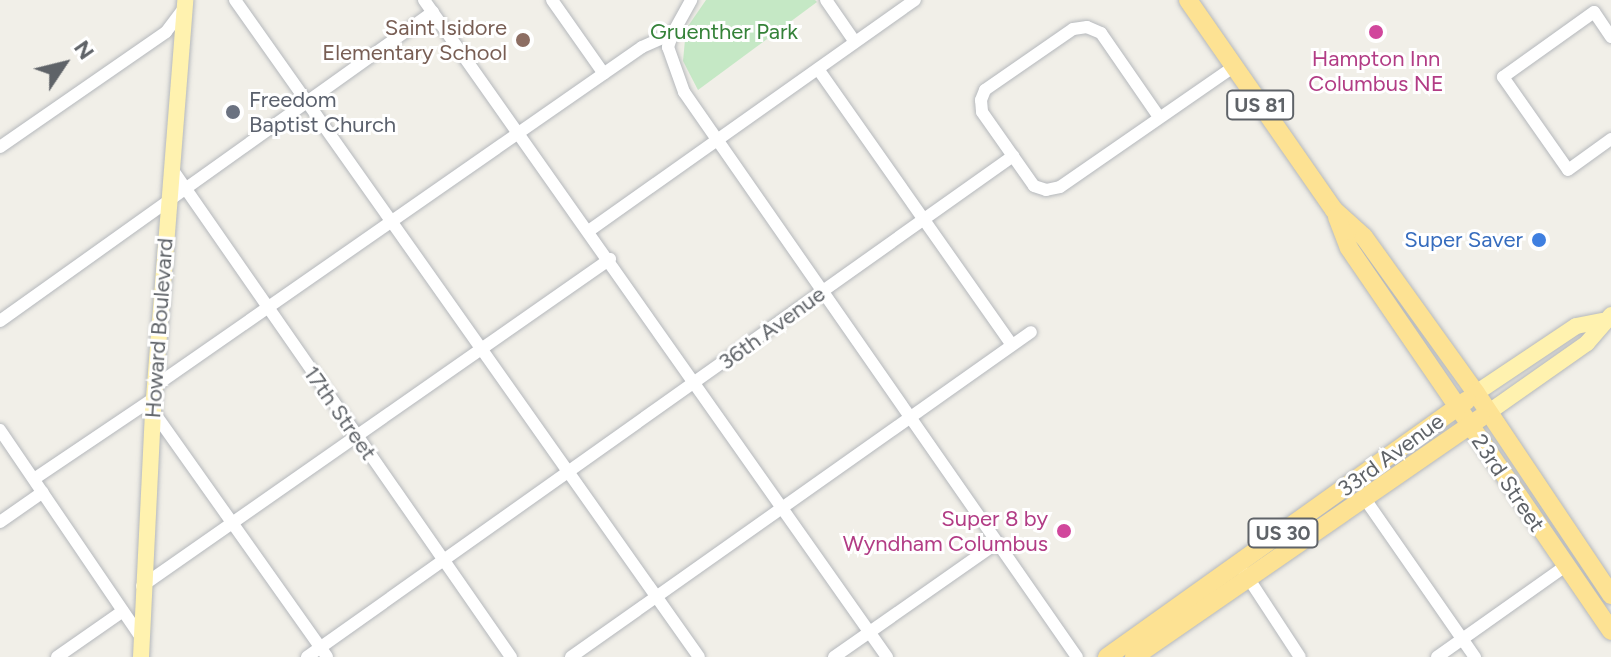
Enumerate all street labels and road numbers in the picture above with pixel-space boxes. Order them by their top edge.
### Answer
road number: US 81 [1226,89,1294,121]
street label: Howard Boulevard [140,237,178,419]
street label: 36th Avenue [714,281,830,375]
street label: 17th Street [298,361,382,465]
street label: 33rd Avenue [1333,408,1449,502]
street label: 23rd Street [1466,429,1550,537]
road number: US 30 [1247,517,1319,549]

